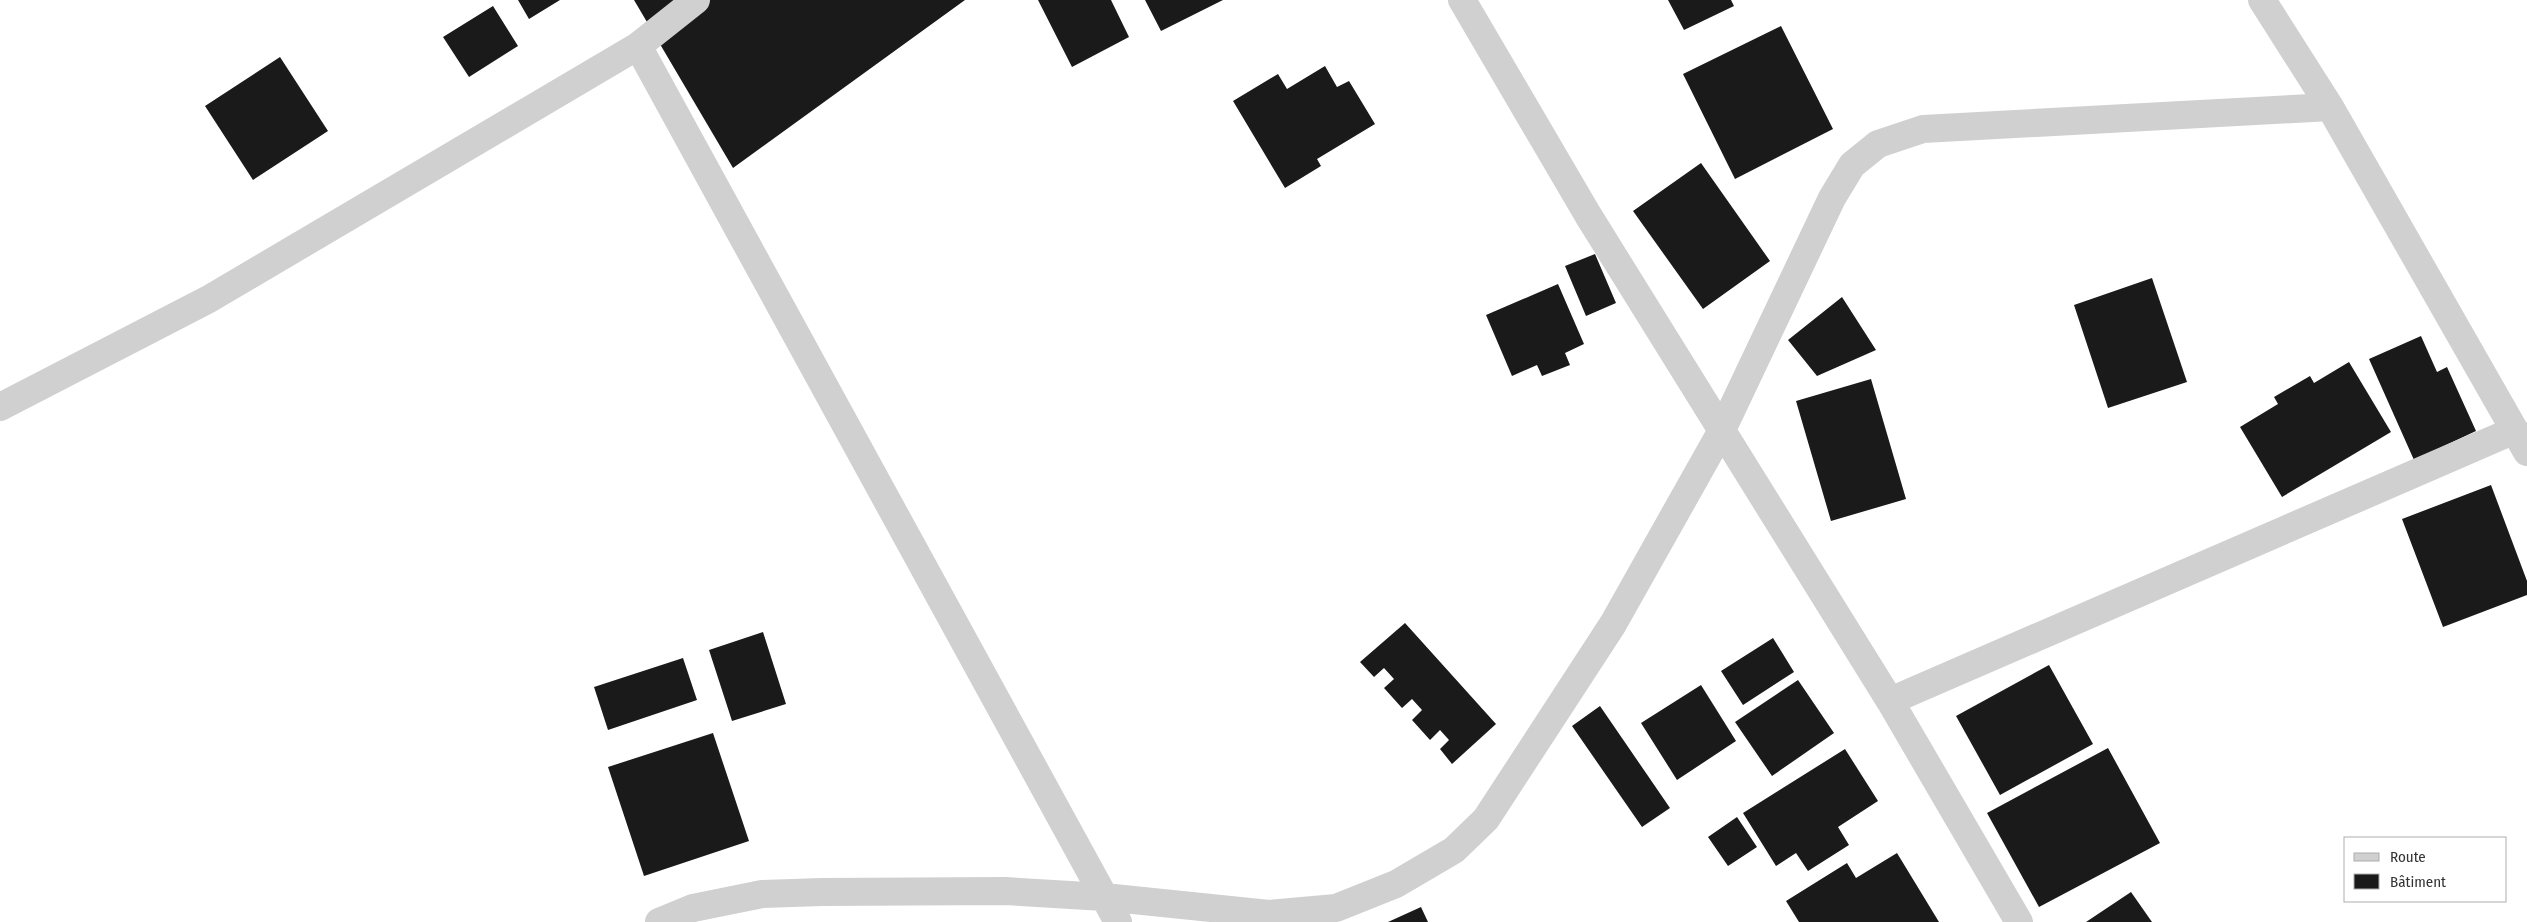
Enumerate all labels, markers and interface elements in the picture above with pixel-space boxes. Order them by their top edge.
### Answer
legend [2344,837,2507,902]
text: Route [2390,848,2426,866]
text: Bâtiment [2390,873,2446,891]

